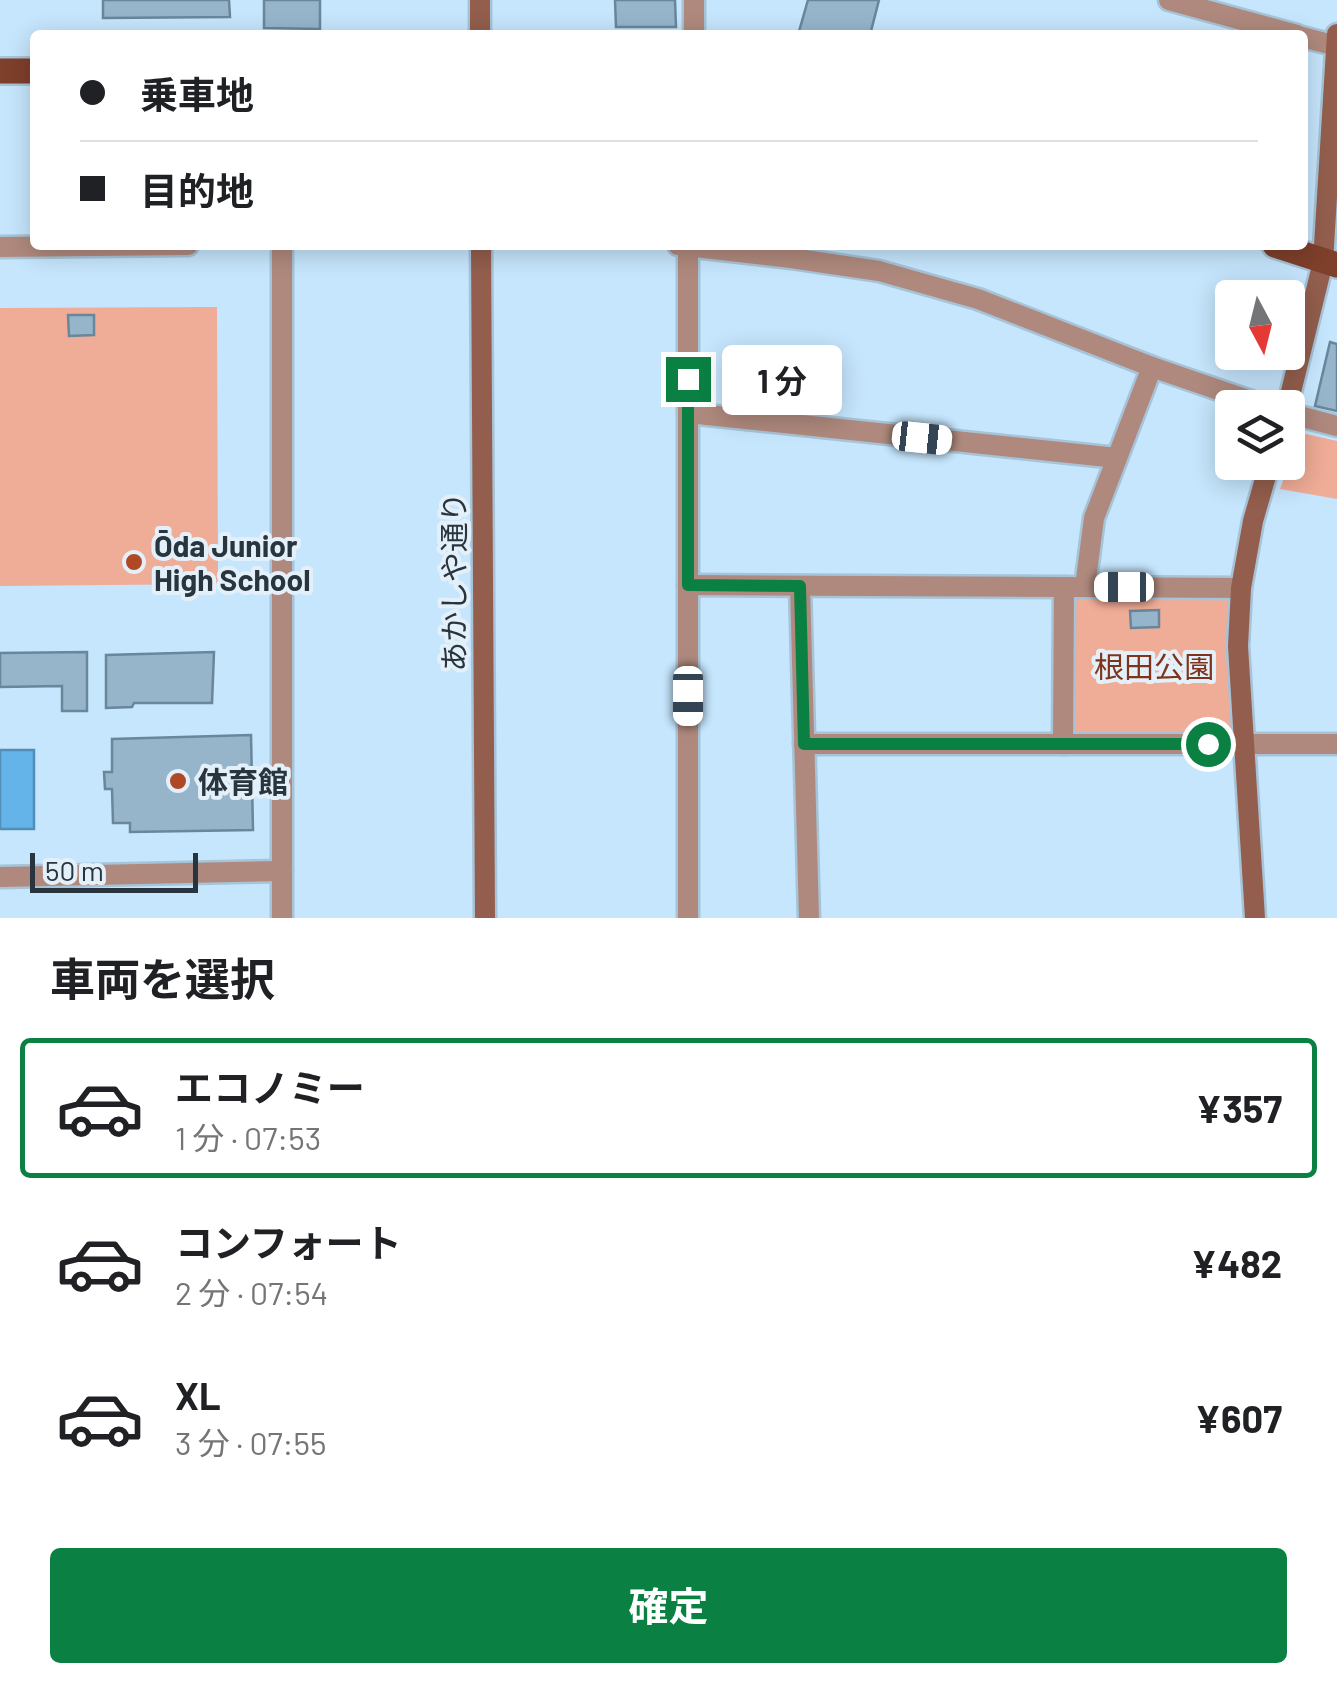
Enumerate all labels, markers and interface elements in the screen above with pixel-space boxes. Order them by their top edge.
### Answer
text: 乗車地 [140,71,254,117]
text: 目的地 [140,167,254,213]
north arrow [1215,280,1305,370]
map controls [1215,280,1305,480]
callout: 1 分 [723,344,843,414]
route end [666,357,711,402]
text: 1 分 [757,361,807,399]
button: layers [1215,390,1305,480]
car [891,420,953,456]
street label: あかしや通り [435,492,471,672]
place label: Ōda Junior High School [154,527,311,597]
marker: Ōda Junior High School [123,551,145,573]
car [1094,572,1154,602]
park label: 根田公園 [1094,648,1214,684]
car [673,666,703,726]
route start [1186,722,1231,767]
place label: 体育館 [198,763,288,799]
marker: 体育館 [167,770,189,792]
scale bar [30,848,198,893]
text: 50 m [45,853,104,887]
text: 車両を選択 [50,951,275,1005]
icon: car [55,1063,145,1153]
text: エコノミー [175,1064,365,1110]
text: ¥357 [1196,1085,1282,1131]
text: 1 分 · 07:53 [175,1118,321,1156]
icon: car [55,1218,145,1308]
text: コンフォート [175,1219,402,1265]
text: ¥482 [1191,1240,1282,1286]
text: 2 分 · 07:54 [175,1273,328,1311]
text: XL [175,1372,221,1418]
icon: car [55,1373,145,1463]
text: ¥607 [1195,1395,1282,1441]
text: 3 分 · 07:55 [175,1423,326,1461]
button: 確定 [50,1548,1287,1663]

